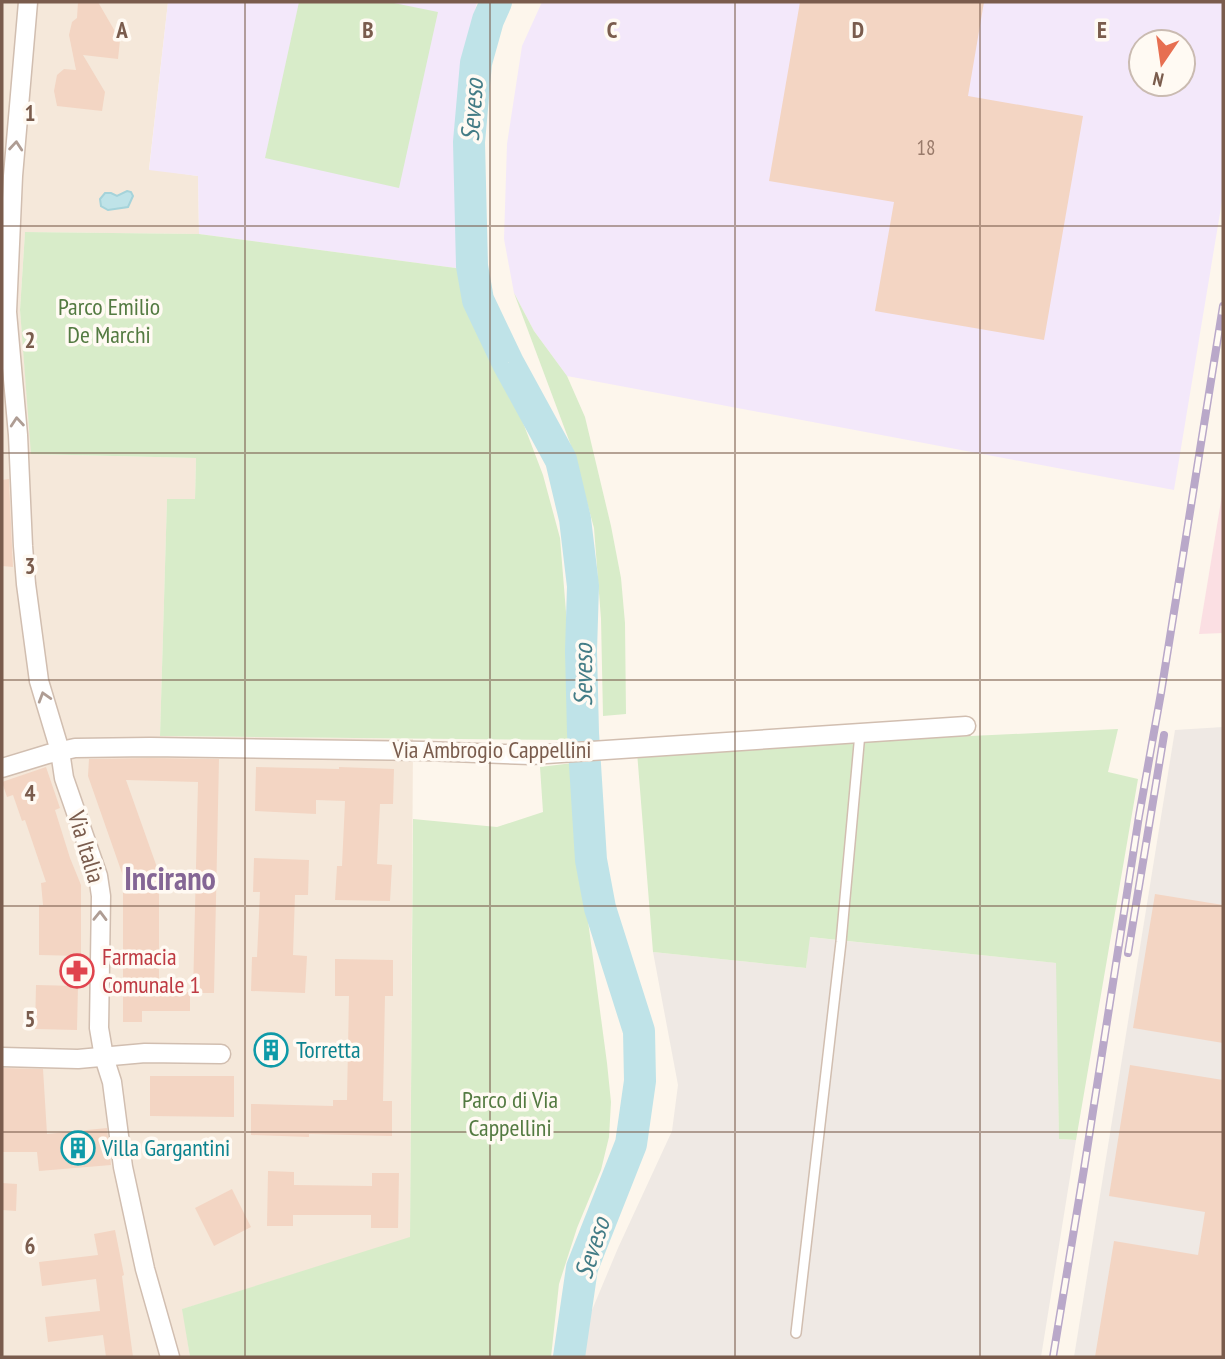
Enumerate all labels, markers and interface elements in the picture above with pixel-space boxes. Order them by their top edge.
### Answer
text: A [115,15,128,44]
text: B [362,15,374,44]
text: C [607,15,618,44]
text: D [852,15,864,44]
text: E [1097,15,1107,44]
north arrow [1127,28,1197,98]
text: N [1150,67,1166,92]
water label: Seveso [453,76,490,142]
text: 1 [25,98,36,127]
house number: 18 [917,134,935,161]
one-way arrow [8,140,23,151]
park label: Parco Emilio De Marchi [58,291,160,350]
text: 2 [25,325,36,354]
one-way arrow [10,416,25,427]
text: 3 [25,551,36,580]
water label: Seveso [566,642,599,706]
one-way arrow [37,691,52,703]
street label: Via Ambrogio Cappellini [392,734,591,765]
text: 4 [25,778,36,807]
street label: Via Italia [61,806,112,886]
district label: Incirano [124,857,216,899]
one-way arrow [93,910,108,921]
place label: Farmacia Comunale 1 [102,941,200,1000]
pharmacy icon: Farmacia Comunale 1 [58,952,96,990]
text: 5 [25,1004,36,1033]
building icon: Torretta [252,1031,290,1069]
place label: Torretta [296,1034,361,1065]
park label: Parco di Via Cappellini [462,1084,558,1143]
building icon: Villa Gargantini [59,1129,97,1167]
place label: Villa Gargantini [101,1132,230,1163]
water label: Seveso [566,1211,617,1283]
text: 6 [25,1231,36,1260]

